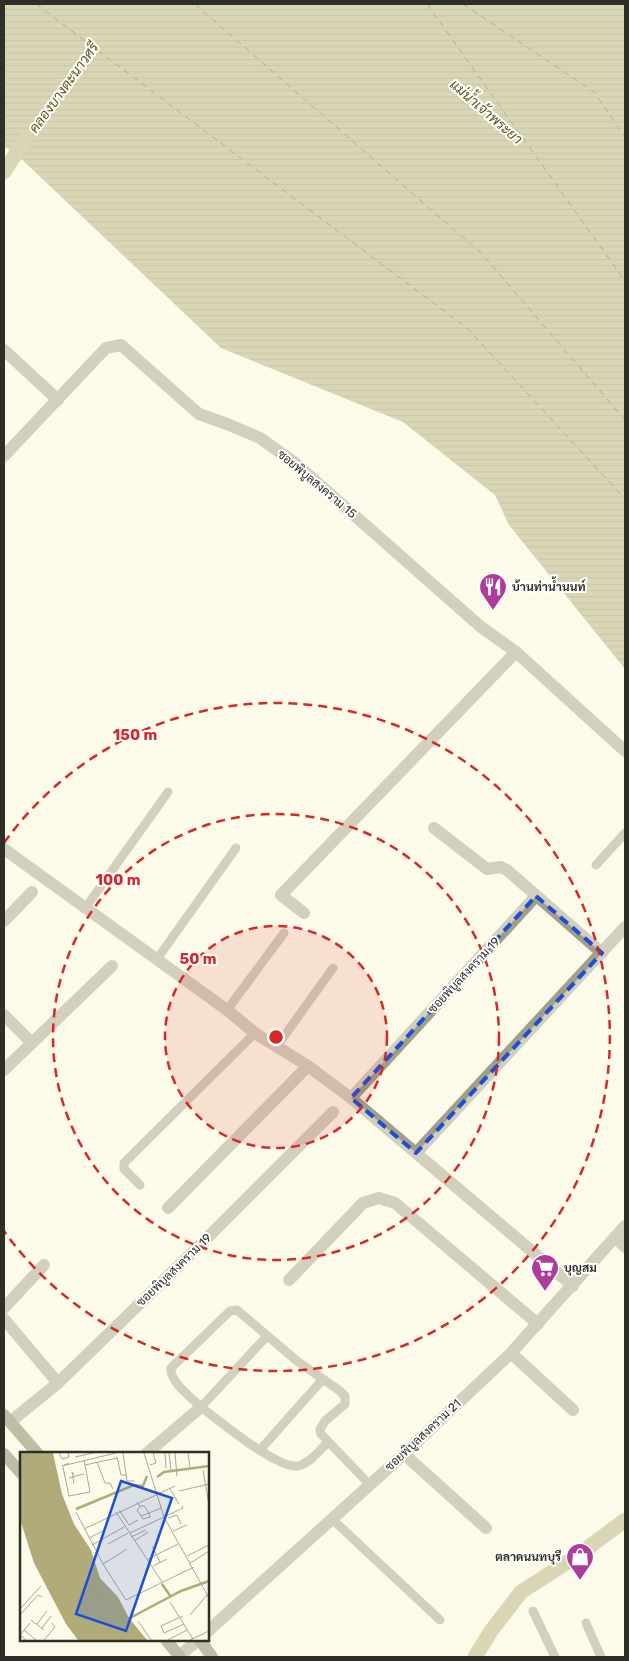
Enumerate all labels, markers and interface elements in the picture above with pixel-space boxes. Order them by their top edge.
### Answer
water label: คลองบางตะนาวศรี [25,38,103,136]
water label: แม่น้ำเจ้าพระยา [446,73,528,148]
street label: ซอยพิบูลสงคราม 15 [274,447,359,522]
restaurant icon: บ้านท่าน้ำนนท์ [478,572,508,611]
place label: บ้านท่าน้ำนนท์ [512,576,587,594]
text: 150 m [113,726,157,744]
text: 100 m [96,871,140,889]
street label: ซอยพิบูลสงคราม 19 [425,934,503,1016]
text: 50 m [180,950,216,968]
centre of rings [267,1028,285,1046]
street label: ซอยพิบูลสงคราม 19 [134,1231,215,1310]
supermarket icon: บุญสม [530,1253,560,1292]
place label: บุญสม [564,1261,597,1276]
street label: ซอยพิบูลสงคราม 21 [382,1396,464,1474]
inset map [20,1452,209,1641]
shop icon: ตลาดนนทบุรี [565,1542,595,1581]
place label: ตลาดนนทบุรี [495,1549,561,1565]

